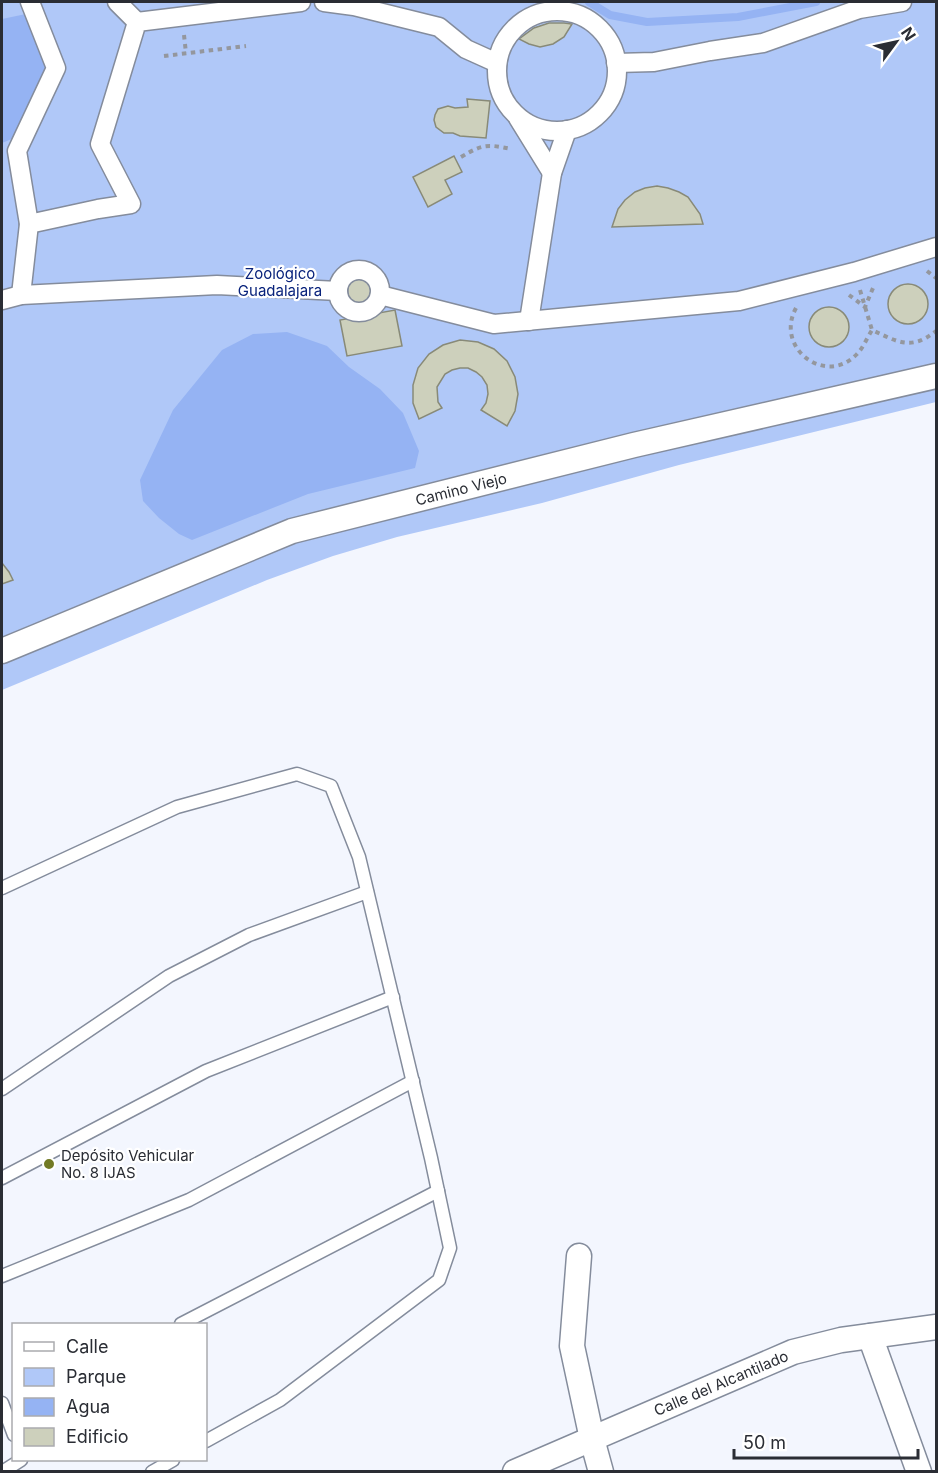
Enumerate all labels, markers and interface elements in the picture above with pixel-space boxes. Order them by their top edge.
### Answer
north arrow [866,12,926,72]
text: N [897,23,920,44]
park label: Zoológico Guadalajara [238,264,322,300]
street label: Camino Viejo [413,468,509,510]
place label: Depósito Vehicular No. 8 IJAS [61,1146,195,1182]
marker: Depósito Vehicular No. 8 IJAS [42,1157,56,1171]
legend [12,1323,207,1461]
text: Calle [66,1336,108,1357]
street label: Calle del Alcantilado [651,1346,791,1420]
text: Parque [66,1366,126,1387]
text: Agua [66,1396,110,1417]
scale bar [734,1422,918,1460]
text: Edificio [66,1426,129,1447]
text: 50 m [743,1432,786,1453]

